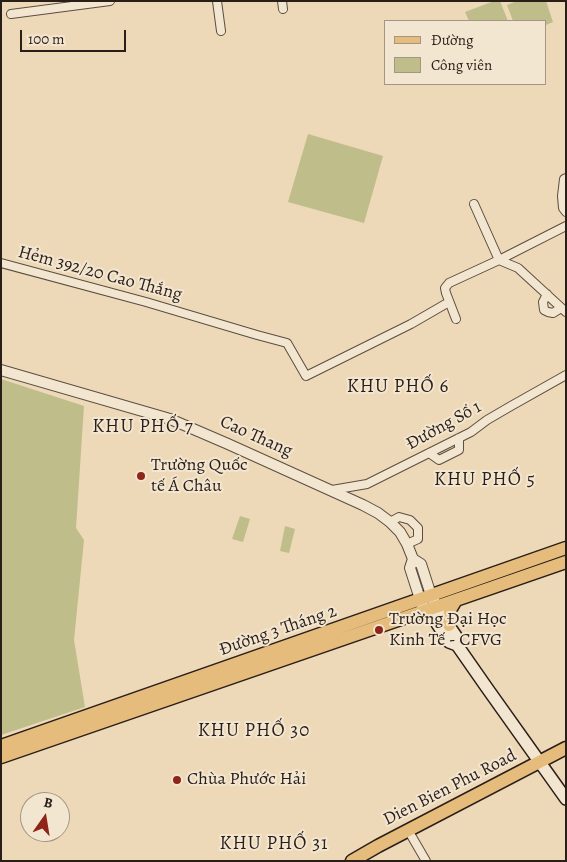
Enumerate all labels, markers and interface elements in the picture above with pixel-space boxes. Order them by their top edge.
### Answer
scale bar [22,20,129,52]
legend [384,20,547,85]
text: 100 m [28,29,65,49]
text: Đường [431,30,473,50]
text: Công viên [431,55,492,75]
street label: Hẻm 392/20 Cao Thắng [16,242,184,306]
district label: KHU PHỐ 6 [346,376,450,398]
street label: Đường Số 1 [403,397,485,455]
street label: Cao Thang [216,411,296,463]
district label: KHU PHỐ 7 [91,416,195,438]
place label: Trường Quốc tế Á Châu [151,455,248,498]
district label: KHU PHỐ 5 [433,469,537,491]
marker: Trường Quốc tế Á Châu [135,470,147,482]
street label: Đường 3 Tháng 2 [216,601,340,661]
place label: Trường Đại Học Kinh Tế - CFVG [389,609,507,652]
marker: Trường Đại Học Kinh Tế - CFVG [373,624,385,636]
district label: KHU PHỐ 30 [196,720,312,742]
street label: Dien Bien Phu Road [380,745,520,831]
place label: Chùa Phước Hải [187,769,306,791]
marker: Chùa Phước Hải [171,774,183,786]
north arrow [20,792,70,842]
text: B [42,793,55,813]
district label: KHU PHỐ 31 [218,833,330,855]

